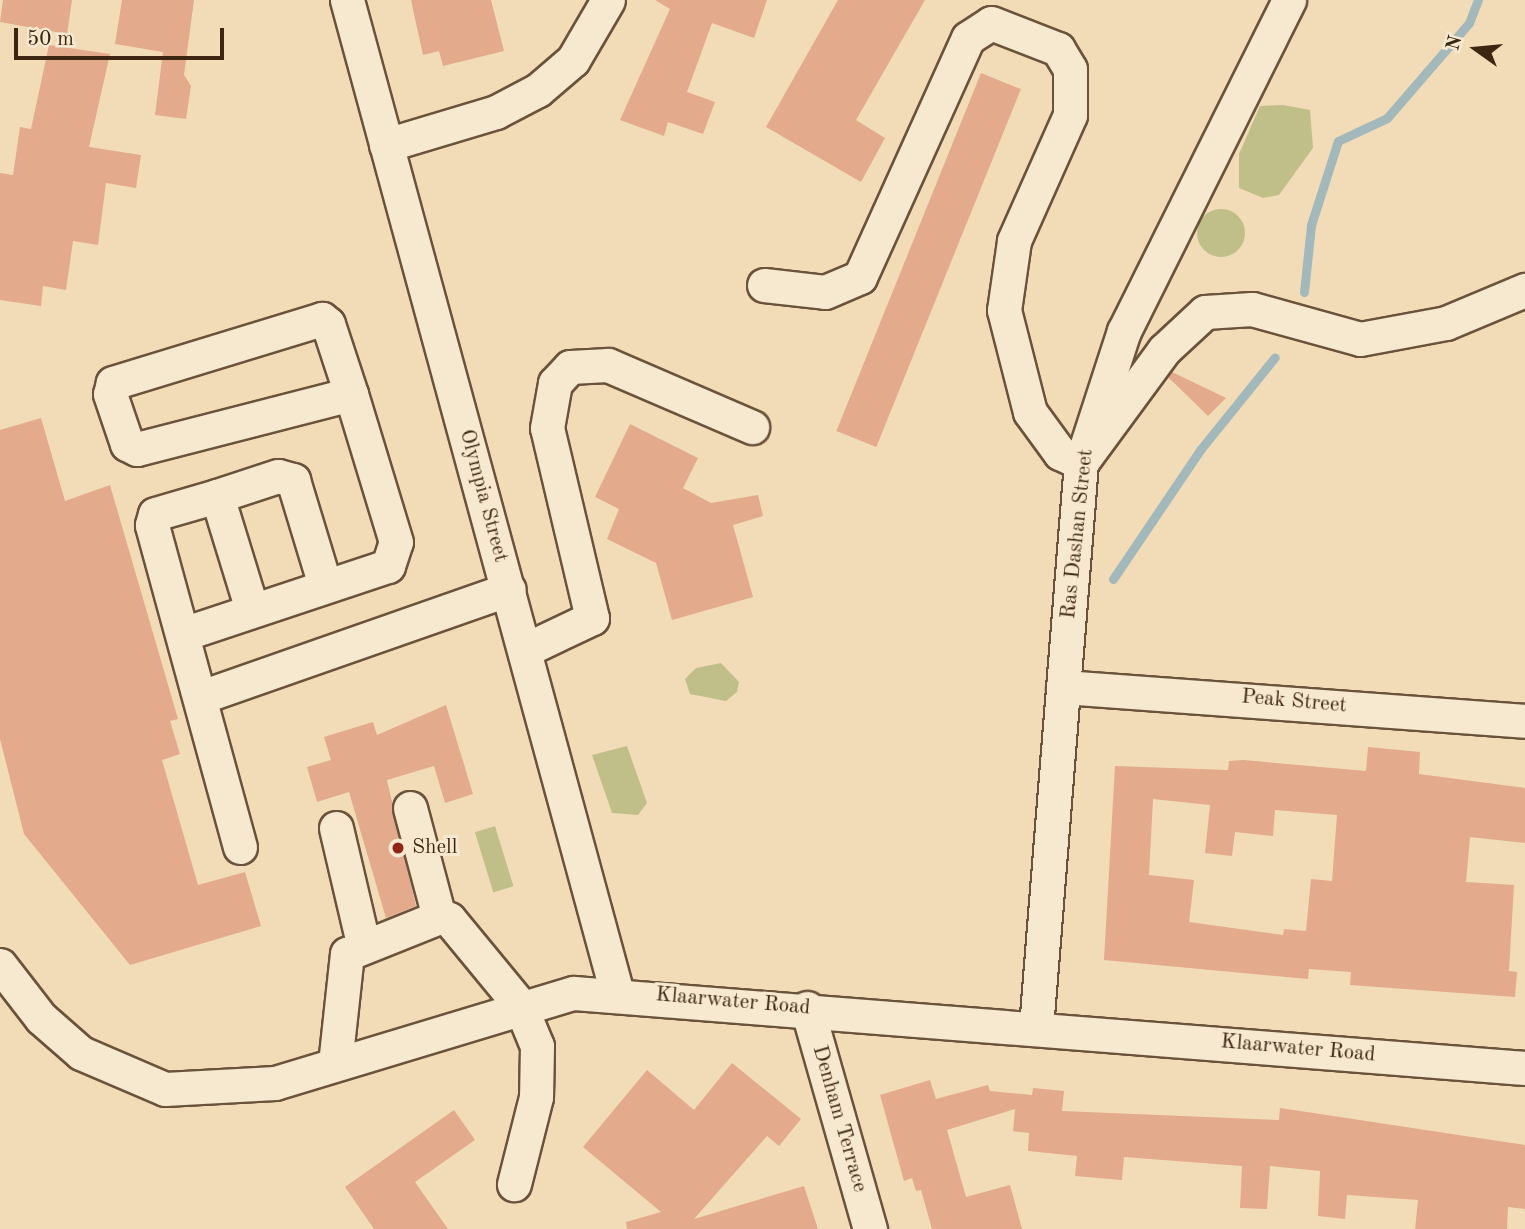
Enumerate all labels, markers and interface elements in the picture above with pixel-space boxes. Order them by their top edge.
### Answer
scale bar [18,14,228,58]
north arrow [1441,14,1511,84]
text: 50 m [27,29,74,50]
text: N [1444,34,1466,53]
street label: Olympia Street [453,427,513,565]
street label: Ras Dashan Street [1057,448,1099,620]
street label: Peak Street [1240,685,1348,719]
place label: Shell [412,835,457,861]
marker: Shell [390,840,406,856]
street label: Klaarwater Road [655,983,811,1021]
street label: Klaarwater Road [1220,1030,1376,1068]
street label: Denham Terrace [806,1043,872,1195]

